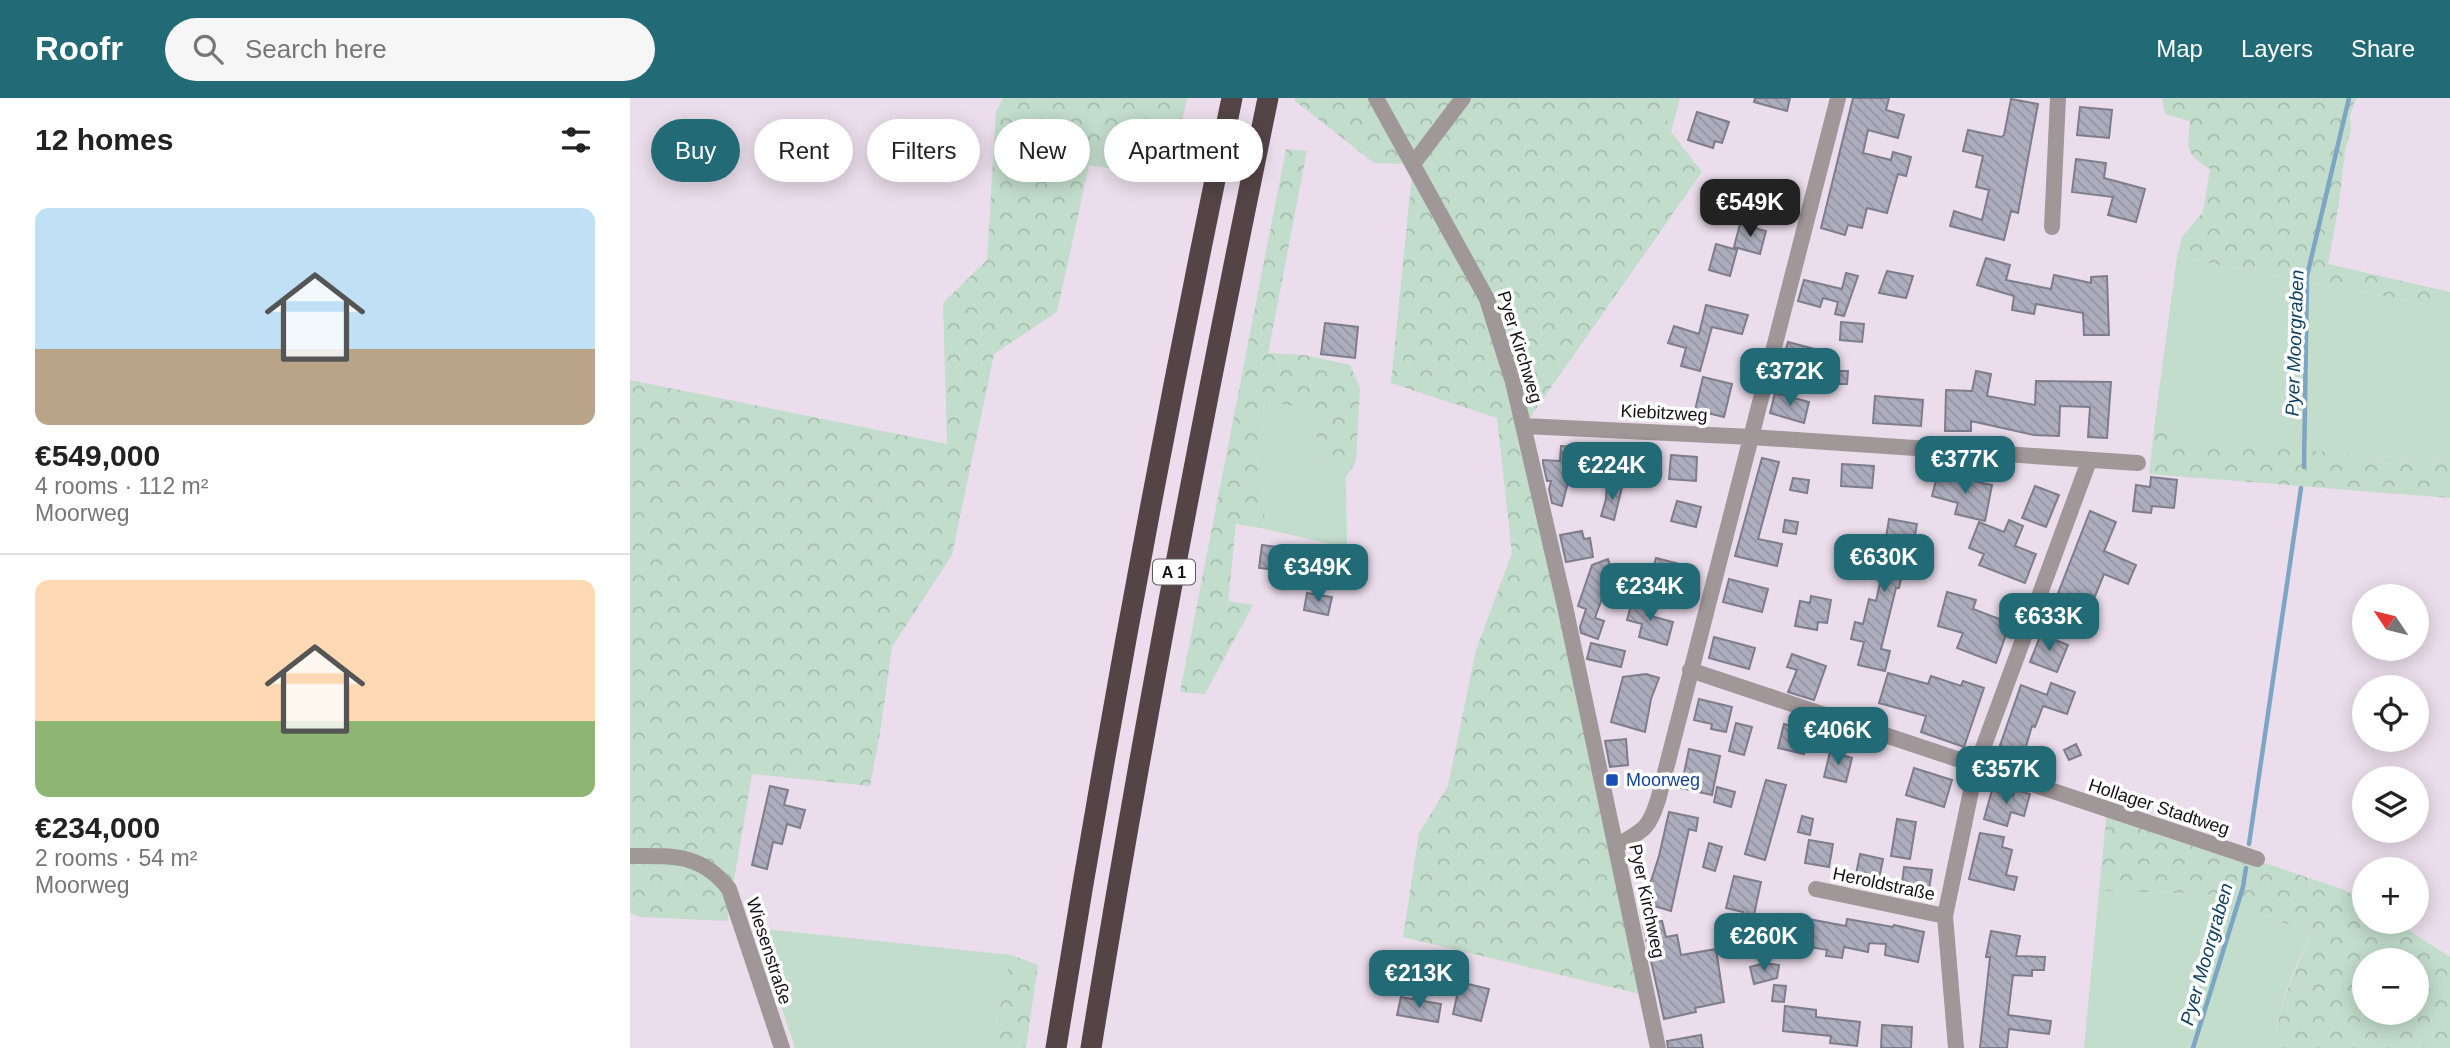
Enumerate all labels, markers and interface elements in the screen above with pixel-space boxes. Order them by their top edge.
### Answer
search box [165,18,655,81]
text: Roofr [35,30,123,67]
icon: search [189,30,227,68]
text: Search here [245,34,387,64]
text: Map [2156,35,2203,62]
text: Layers [2241,35,2313,62]
text: Share [2351,35,2415,62]
chip: Buy [651,119,740,182]
chip: Rent [754,119,853,182]
chip: Filters [867,119,980,182]
chip: New [994,119,1090,182]
chip: Apartment [1104,119,1263,182]
icon: filters [557,121,595,159]
text: 12 homes [35,123,173,156]
pin: €549K [1701,180,1799,239]
text: €549K [1716,189,1784,215]
icon: home [252,254,378,380]
water label: Pyer Moorgraben [2281,269,2308,417]
street label: Pyer Kirchweg [1493,289,1547,405]
pin: €372K [1741,348,1839,408]
text: €372K [1756,358,1824,384]
street label: Kiebitzweg [1620,401,1708,425]
pin: €377K [1916,436,2014,496]
text: €549,000 [35,439,160,472]
pin: €224K [1563,442,1661,502]
text: €377K [1931,446,1999,472]
text: €224K [1578,452,1646,478]
text: 4 rooms · 112 m² [35,473,208,499]
text: Moorweg [35,500,130,526]
pin: €630K [1835,534,1933,594]
text: €630K [1850,544,1918,570]
pin: €349K [1269,545,1367,604]
text: €349K [1284,554,1352,580]
road number: A 1 [1153,559,1195,584]
pin: €234K [1601,564,1699,623]
text: €234K [1616,573,1684,599]
north arrow [2352,584,2429,662]
map controls [2352,584,2429,1025]
pin: €633K [2000,594,2098,653]
text: €633K [2015,603,2083,629]
icon: home [252,626,378,752]
button: locate [2352,675,2429,752]
pin: €406K [1789,708,1887,767]
text: €406K [1804,717,1872,743]
pin: €357K [1957,746,2055,806]
text: €357K [1972,756,2040,782]
button: layers [2352,766,2429,843]
place label: Moorweg [1626,770,1700,790]
marker: Moorweg [1604,772,1620,788]
street label: Hollager Stadtweg [2086,775,2232,839]
text: €234,000 [35,811,160,844]
street label: Pyer Kirchweg [1625,842,1669,960]
text: 2 rooms · 54 m² [35,845,197,871]
button: + [2352,857,2429,934]
street label: Heroldstraße [1831,863,1937,905]
text: Moorweg [35,872,130,898]
water label: Pyer Moorgraben [2176,881,2237,1028]
street label: Wiesenstraße [742,895,796,1007]
pin: €260K [1715,914,1813,973]
text: €260K [1730,923,1798,949]
button: − [2352,948,2429,1025]
pin: €213K [1370,950,1468,1010]
text: €213K [1385,960,1453,986]

